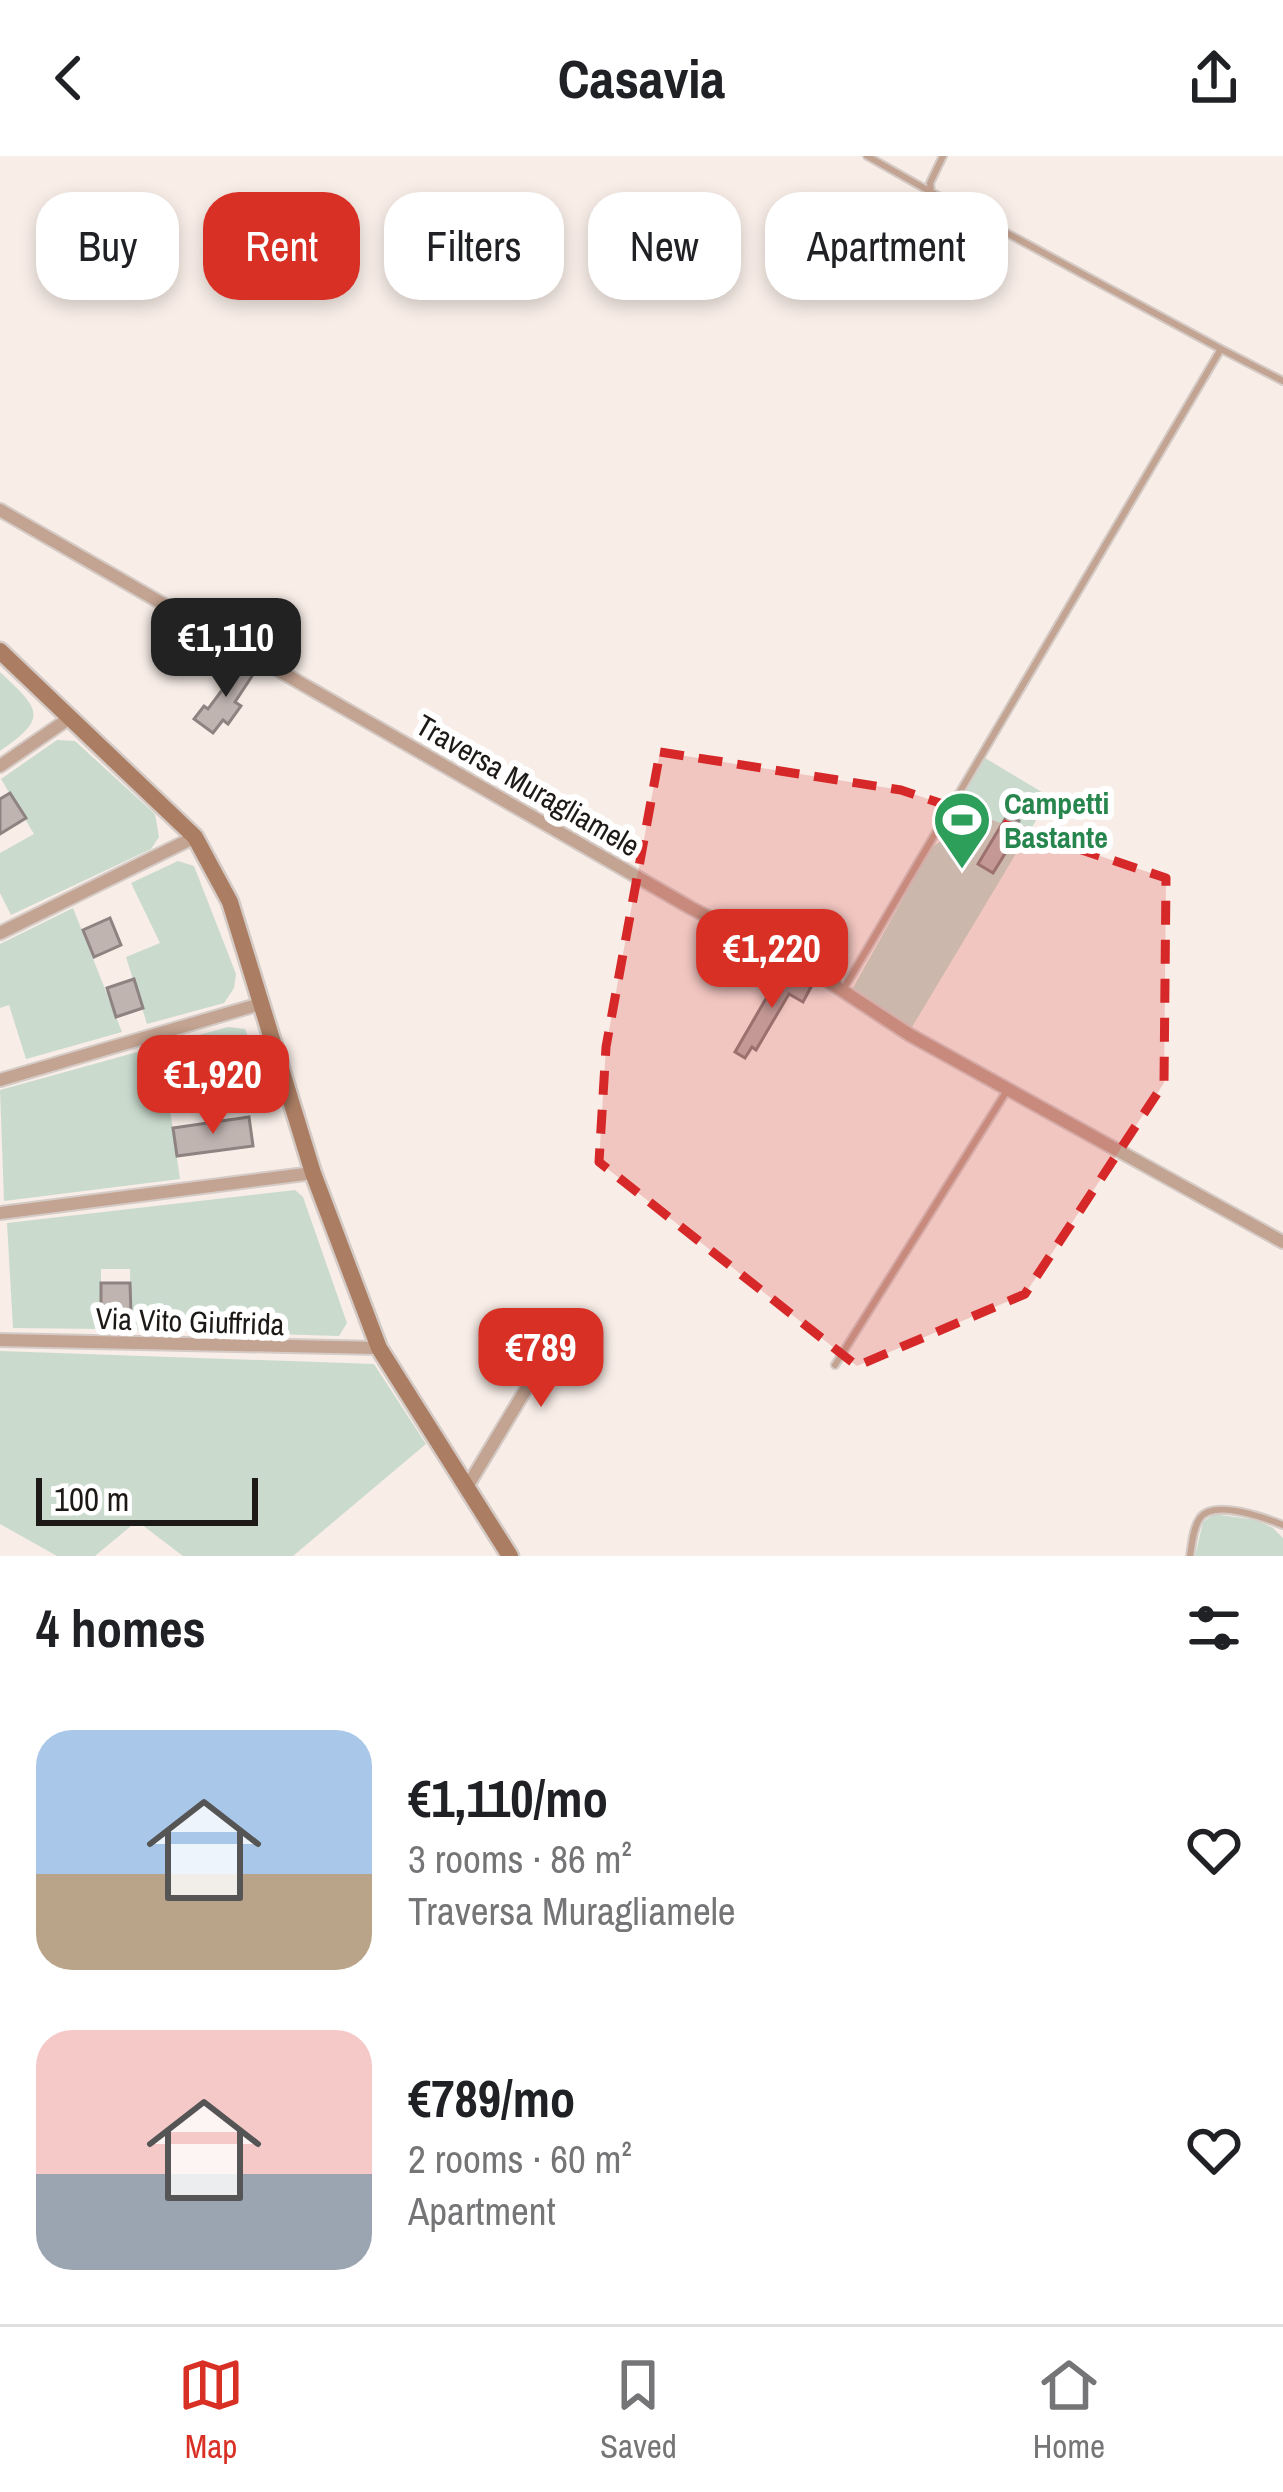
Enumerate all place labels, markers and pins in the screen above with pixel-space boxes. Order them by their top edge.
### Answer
pin: €1,110 [128,598,324,700]
place label: Campetti Bastante [1004,783,1109,857]
sports icon: Campetti Bastante [931,789,993,871]
pin: €1,220 [674,909,870,1011]
pin: €1,920 [115,1035,311,1137]
pin: €789 [470,1308,612,1410]

